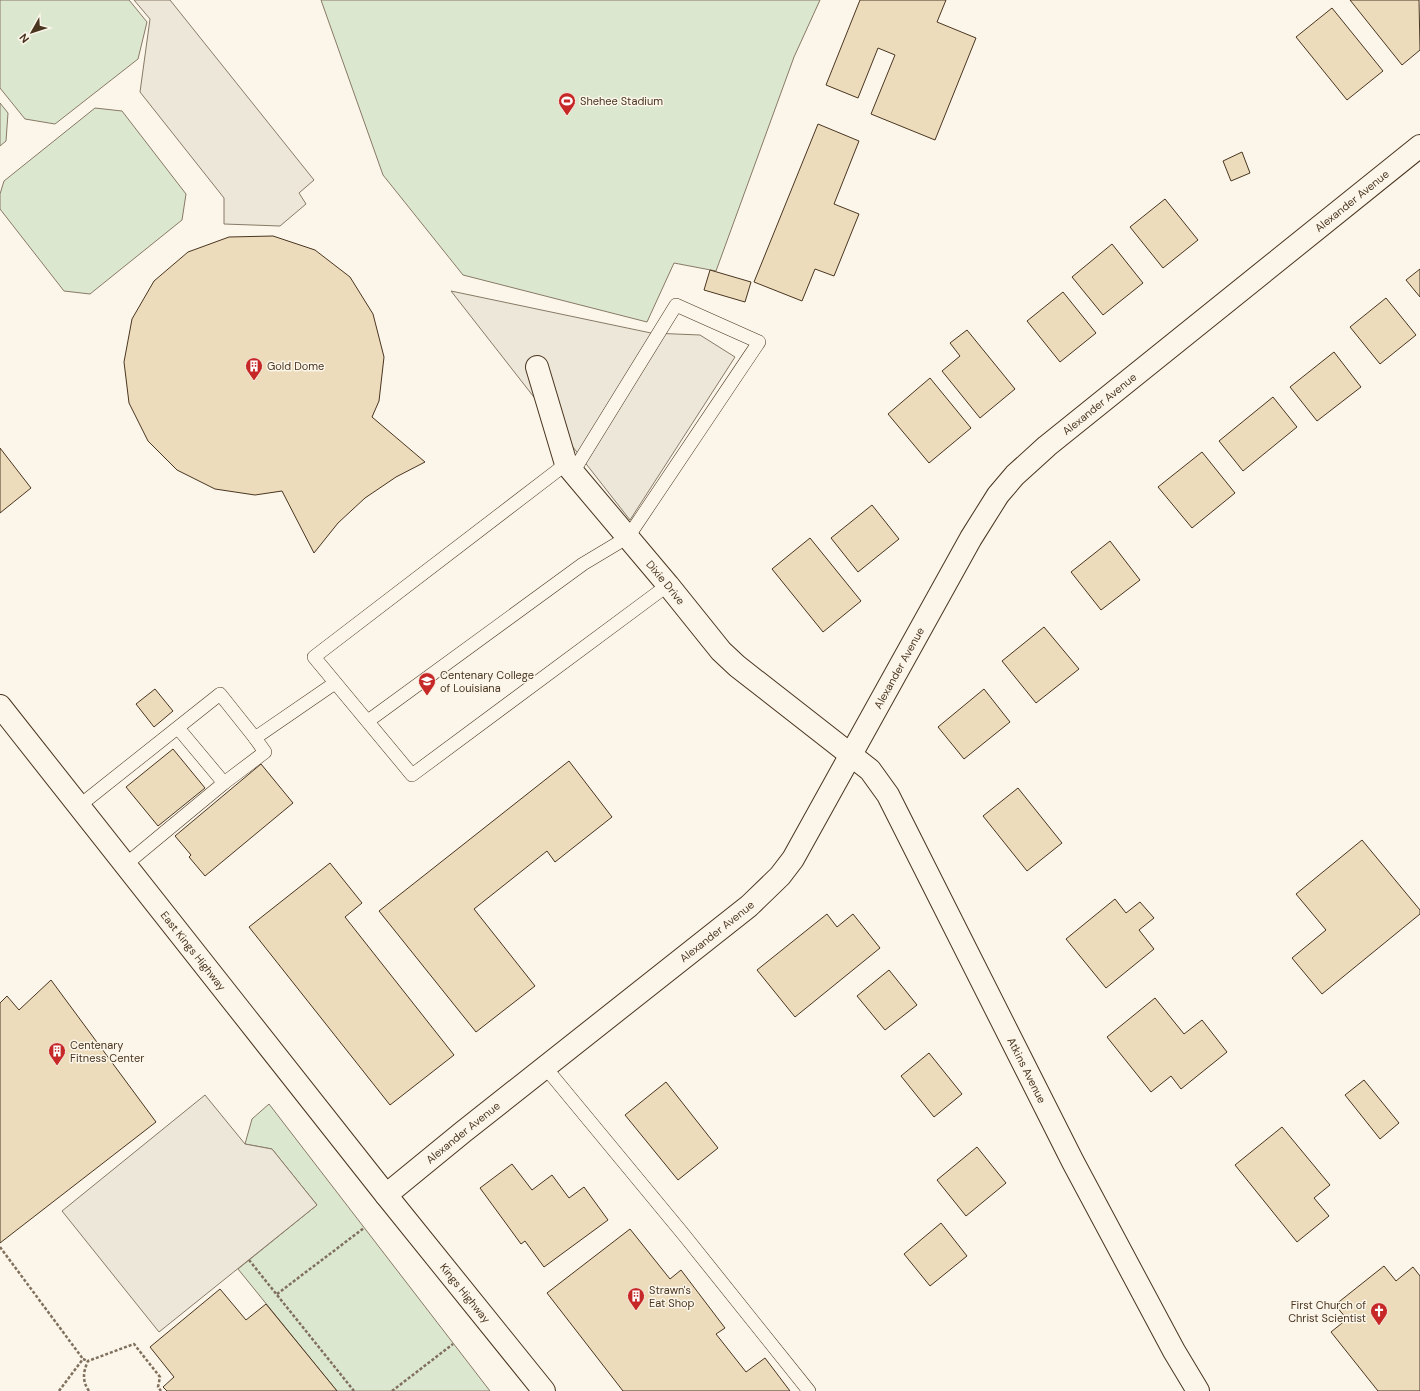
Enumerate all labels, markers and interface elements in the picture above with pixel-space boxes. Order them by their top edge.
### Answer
north arrow [12,12,52,52]
text: N [16,31,32,46]
sports icon: Shehee Stadium [557,91,577,116]
place label: Shehee Stadium [580,94,663,108]
street label: Alexander Avenue [1312,167,1392,235]
building icon: Gold Dome [244,356,264,381]
place label: Gold Dome [267,359,324,373]
street label: Alexander Avenue [1059,370,1139,438]
street label: Dixie Drive [643,557,688,608]
street label: Alexander Avenue [871,625,927,711]
place label: Centenary College of Louisiana [440,668,534,695]
school or university icon: Centenary College of Louisiana [417,671,437,696]
street label: Alexander Avenue [677,898,757,965]
street label: East Kings Highway [158,908,229,994]
street label: Atkins Avenue [1004,1035,1049,1105]
place label: Centenary Fitness Center [70,1038,144,1065]
building icon: Centenary Fitness Center [47,1041,67,1066]
street label: Alexander Avenue [423,1099,503,1167]
street label: Kings Highway [437,1260,493,1326]
place label: Strawn's Eat Shop [649,1283,695,1310]
building icon: Strawn's Eat Shop [626,1286,646,1311]
place label: First Church of Christ Scientist [1288,1298,1366,1325]
church icon: First Church of Christ Scientist [1369,1301,1389,1326]

